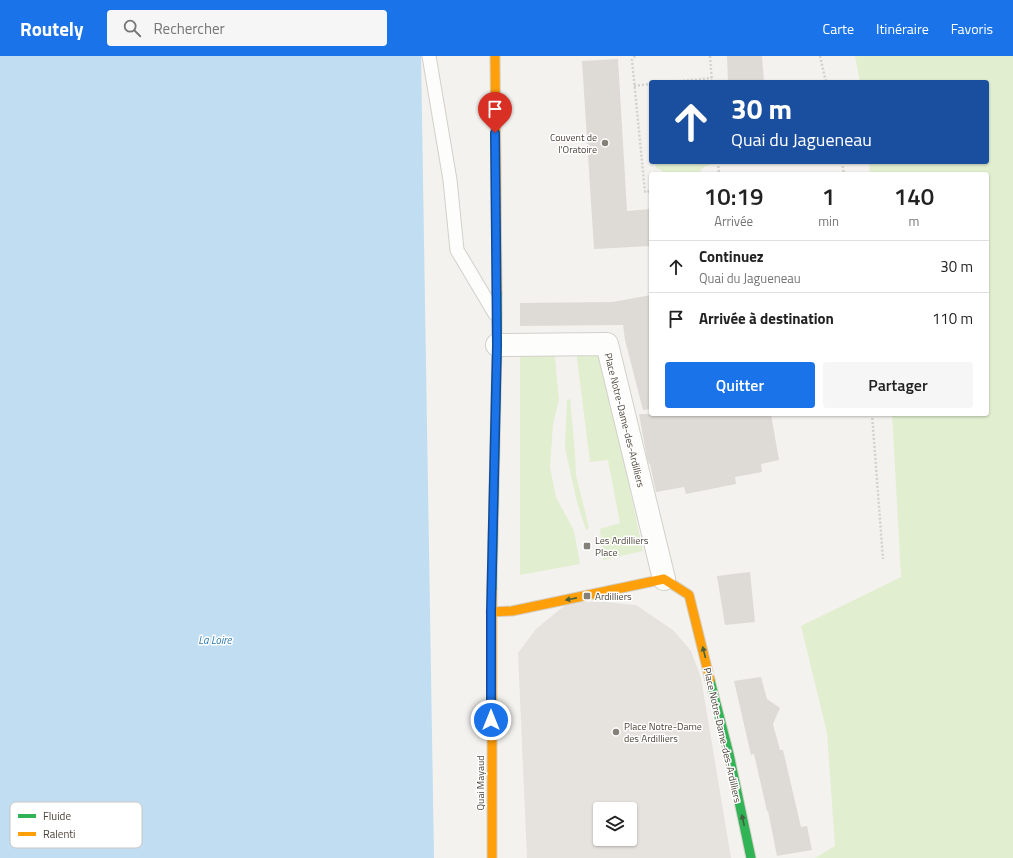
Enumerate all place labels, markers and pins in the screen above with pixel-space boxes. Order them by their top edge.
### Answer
pin [478,92,512,133]
place label: Couvent de l'Oratoire [550,130,597,157]
marker: Couvent de l'Oratoire [600,138,610,148]
place label: Les Ardilliers Place [595,533,649,560]
marker: Les Ardilliers Place [582,541,592,551]
place label: Ardilliers [595,589,632,604]
marker: Ardilliers [582,591,592,601]
place label: Place Notre-Dame des Ardilliers [624,719,702,746]
marker: Place Notre-Dame des Ardilliers [611,727,621,737]

